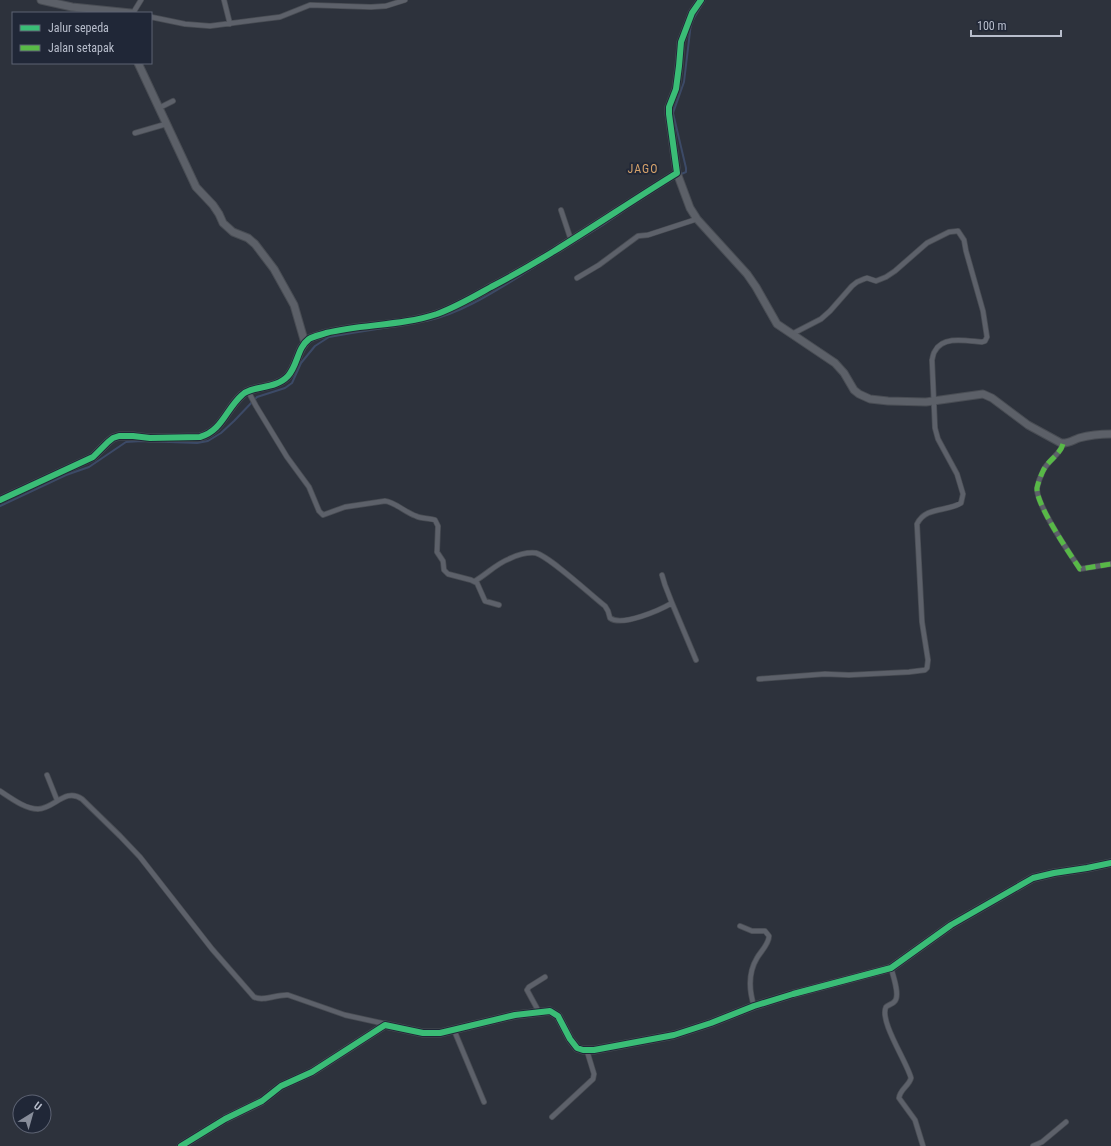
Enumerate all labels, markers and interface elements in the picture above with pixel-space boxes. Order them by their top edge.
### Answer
legend [12,12,152,64]
scale bar [971,12,1061,38]
text: 100 m [977,19,1007,33]
text: Jalur sepeda [48,21,109,35]
text: Jalan setapak [48,41,115,55]
district label: JAGO [628,162,658,176]
north arrow [12,1094,52,1134]
text: U [31,1099,44,1113]

